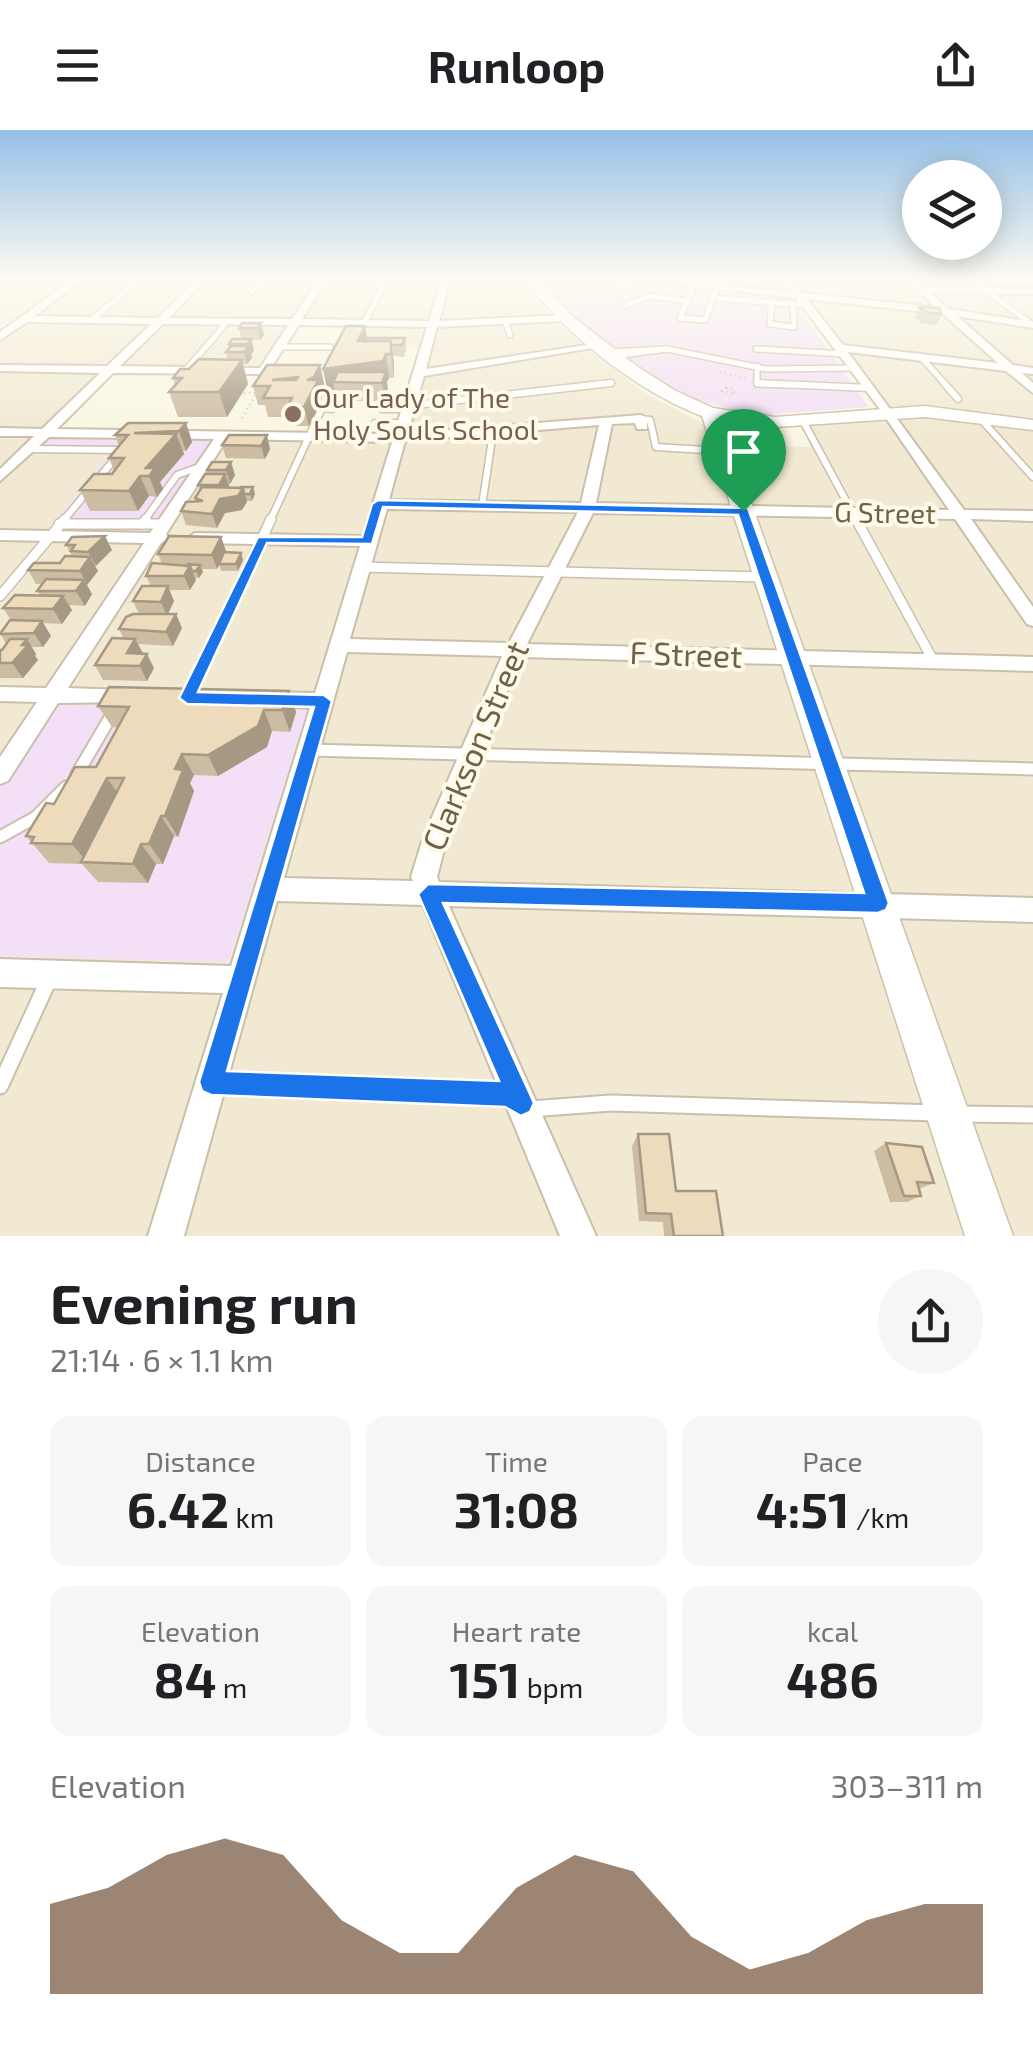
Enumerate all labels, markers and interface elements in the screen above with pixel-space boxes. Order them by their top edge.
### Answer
icon: menu [50,38,105,93]
text: Runloop [428,38,605,92]
icon: share [928,38,983,93]
map controls [902,160,1002,260]
button: layers [902,160,1002,260]
place label: Our Lady of The Holy Souls School [313,380,539,446]
marker: Our Lady of The Holy Souls School [282,403,304,425]
pin [701,409,786,512]
icon: arrive [716,424,771,479]
street label: G Street [834,494,936,530]
street label: F Street [629,632,743,674]
street label: Clarkson Street [413,635,535,856]
text: Evening run [50,1269,358,1335]
button: share [878,1269,983,1374]
text: 21:14 · 6 × 1.1 km [50,1340,273,1378]
text: Distance [145,1444,256,1478]
text: Time [485,1444,548,1478]
text: Pace [802,1444,863,1478]
text: 6.42 [127,1478,229,1538]
text: 31:08 [454,1478,579,1538]
text: 4:51 [756,1478,850,1538]
text: km [229,1500,274,1534]
text: /km [850,1500,909,1534]
text: Elevation [141,1614,260,1648]
text: Heart rate [452,1614,581,1648]
text: kcal [807,1614,858,1648]
text: 84 [154,1648,217,1708]
text: 151 [450,1648,520,1708]
text: 486 [786,1648,879,1708]
text: m [217,1670,247,1704]
text: bpm [520,1670,583,1704]
text: Elevation [50,1766,186,1804]
text: 303–311 m [831,1766,983,1804]

